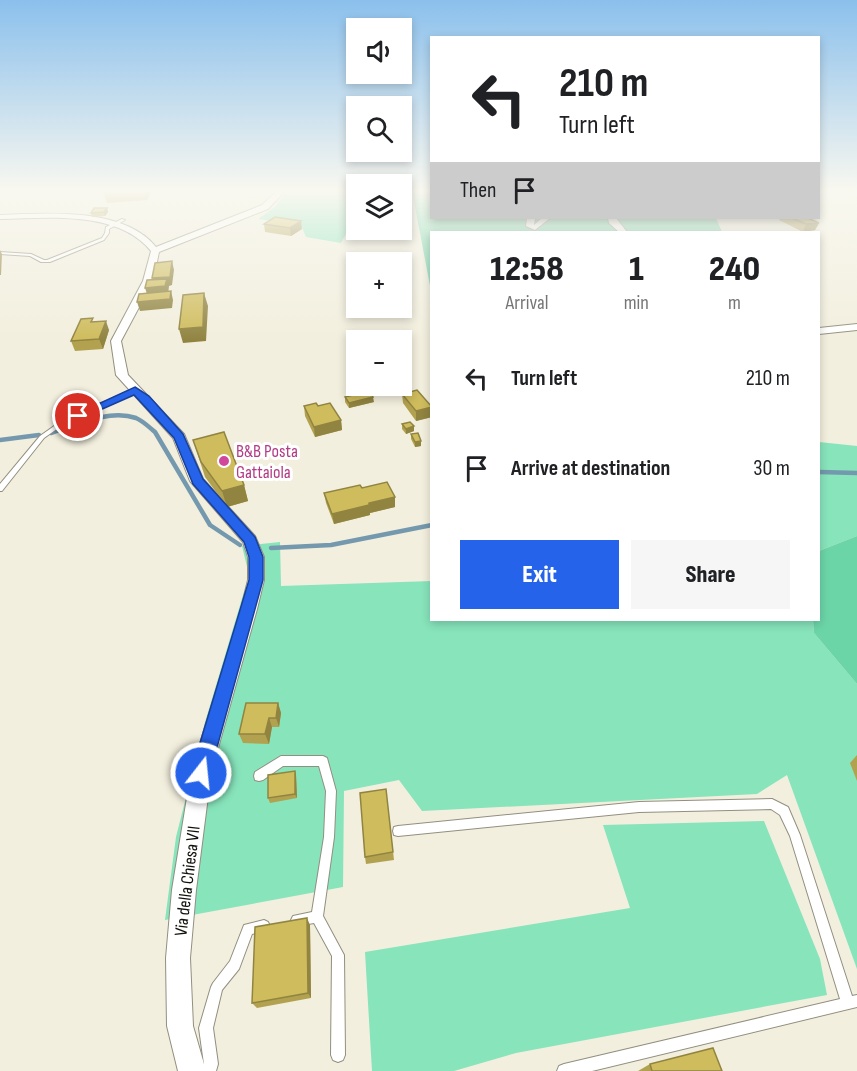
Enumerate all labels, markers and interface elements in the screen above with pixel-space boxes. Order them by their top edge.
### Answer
map controls [346,18,412,396]
button: sound [346,18,412,84]
text: 210 m [559,58,648,109]
icon: left [460,60,538,138]
button: search [346,96,412,162]
text: Turn left [559,109,635,141]
button: layers [346,174,412,240]
icon: arrive [508,174,541,207]
text: Then [460,177,496,204]
text: 12:58 [490,248,564,291]
text: 1 [629,248,644,291]
text: 240 [709,248,760,291]
button: + [346,252,412,318]
text: Arrival [505,291,548,315]
text: min [624,291,649,315]
text: m [728,291,741,315]
button: − [346,330,412,396]
icon: left [460,362,493,395]
text: Turn left [511,365,577,392]
text: 210 m [746,365,790,392]
pin [52,390,103,441]
icon: arrive [61,399,94,432]
place label: B&B Posta Gattaiola [236,441,298,483]
icon: arrive [460,452,493,485]
marker: B&B Posta Gattaiola [217,454,231,468]
text: Arrive at destination [511,455,670,482]
text: 30 m [753,455,790,482]
button: Exit [460,540,619,609]
button: Share [631,540,790,609]
position arrow [169,741,233,805]
street label: Via della Chiesa VII [170,825,205,937]

